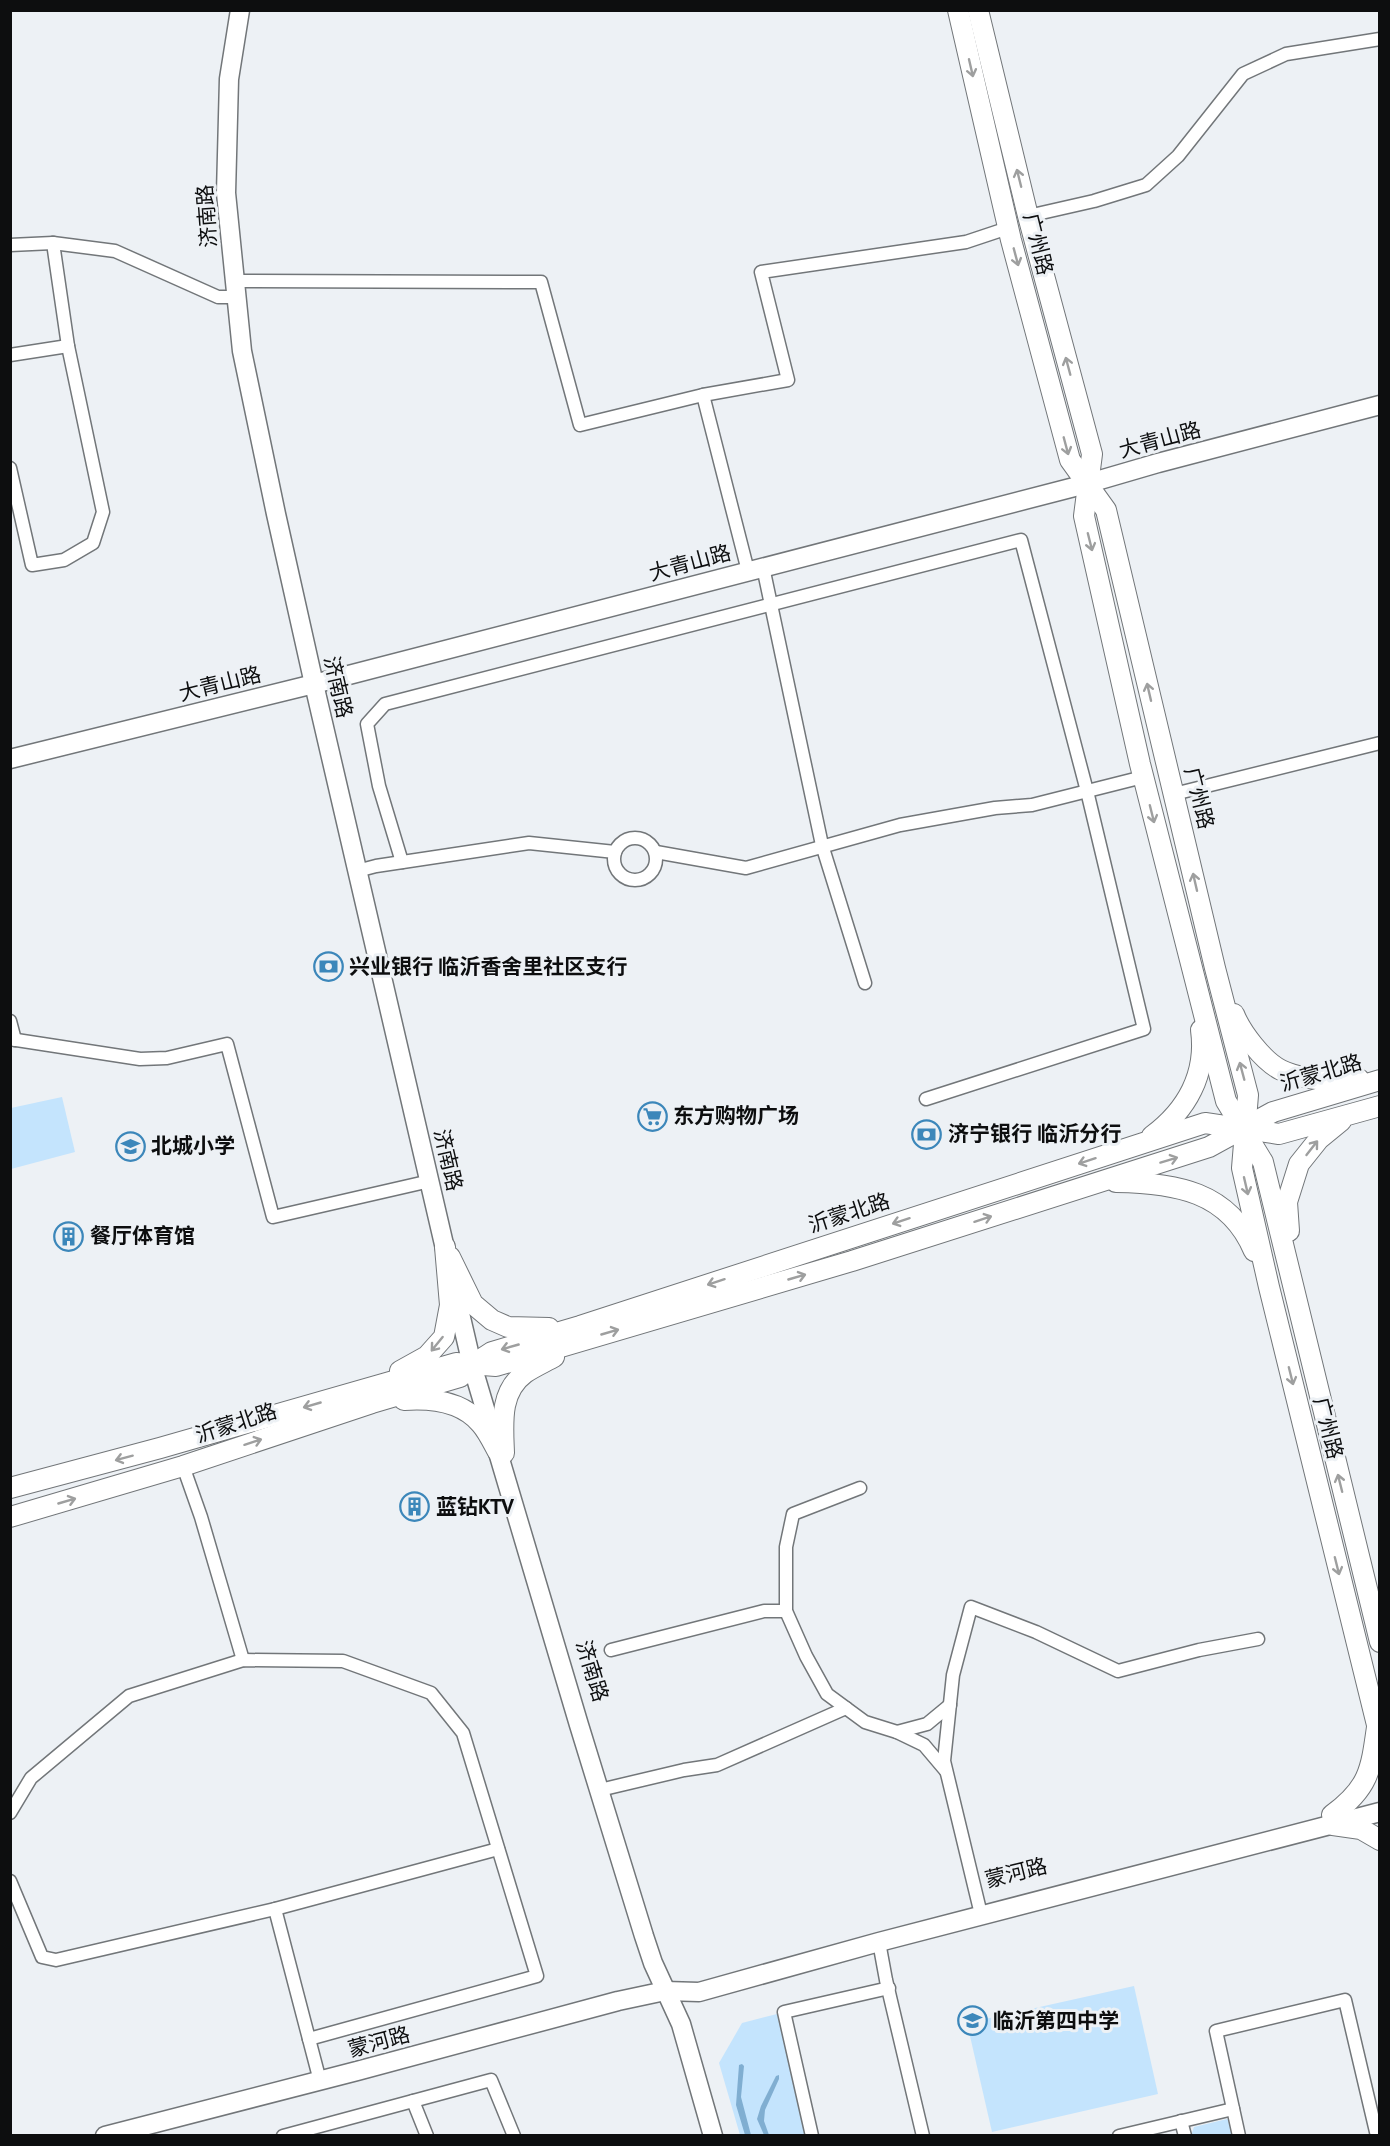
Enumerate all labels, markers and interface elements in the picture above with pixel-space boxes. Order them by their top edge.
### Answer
one-way arrow [965,58,977,77]
one-way arrow [1012,169,1024,188]
street label: 济南路 [191,184,222,248]
street label: 广州路 [1018,210,1059,278]
one-way arrow [1010,247,1022,266]
one-way arrow [1062,357,1074,376]
street label: 大青山路 [1116,416,1204,463]
one-way arrow [1061,436,1072,455]
one-way arrow [1084,532,1096,551]
street label: 大青山路 [646,539,734,586]
street label: 济南路 [318,653,359,721]
street label: 大青山路 [176,660,264,707]
one-way arrow [1143,683,1155,702]
street label: 广州路 [1179,764,1220,832]
one-way arrow [1147,804,1159,823]
one-way arrow [1188,873,1200,892]
bank icon: 兴业银行 临沂香舍里社区支行 [312,951,344,983]
place label: 兴业银行 临沂香舍里社区支行 [349,953,627,980]
street label: 沂蒙北路 [1277,1048,1365,1097]
one-way arrow [1236,1062,1248,1081]
supermarket icon: 东方购物广场 [636,1100,668,1132]
place label: 东方购物广场 [673,1102,799,1129]
bank icon: 济宁银行 临沂分行 [911,1118,943,1150]
place label: 济宁银行 临沂分行 [948,1120,1121,1147]
street label: 济南路 [428,1126,469,1194]
school or university icon: 北城小学 [114,1130,146,1162]
place label: 北城小学 [151,1132,235,1159]
one-way arrow [1305,1141,1318,1157]
one-way arrow [1159,1153,1178,1164]
one-way arrow [1078,1156,1097,1167]
one-way arrow [1241,1177,1253,1196]
street label: 沂蒙北路 [805,1187,893,1238]
one-way arrow [973,1213,992,1224]
one-way arrow [892,1216,911,1227]
building icon: 餐厅体育馆 [53,1220,85,1252]
place label: 餐厅体育馆 [90,1222,195,1249]
one-way arrow [787,1271,806,1282]
one-way arrow [707,1277,726,1288]
one-way arrow [600,1326,619,1337]
one-way arrow [430,1336,444,1351]
one-way arrow [501,1342,520,1353]
one-way arrow [1285,1367,1297,1386]
street label: 广州路 [1308,1394,1349,1462]
street label: 沂蒙北路 [192,1397,280,1448]
one-way arrow [303,1400,322,1411]
one-way arrow [243,1436,262,1447]
one-way arrow [115,1452,134,1464]
one-way arrow [1334,1474,1346,1493]
building icon: 蓝钻KTV [399,1491,431,1523]
place label: 蓝钻KTV [436,1493,514,1520]
one-way arrow [57,1494,76,1506]
one-way arrow [1332,1556,1344,1575]
street label: 济南路 [570,1637,615,1705]
street label: 蒙河路 [982,1852,1050,1893]
school or university icon: 临沂第四中学 [956,2005,988,2037]
place label: 临沂第四中学 [993,2007,1119,2034]
street label: 蒙河路 [345,2020,413,2063]

